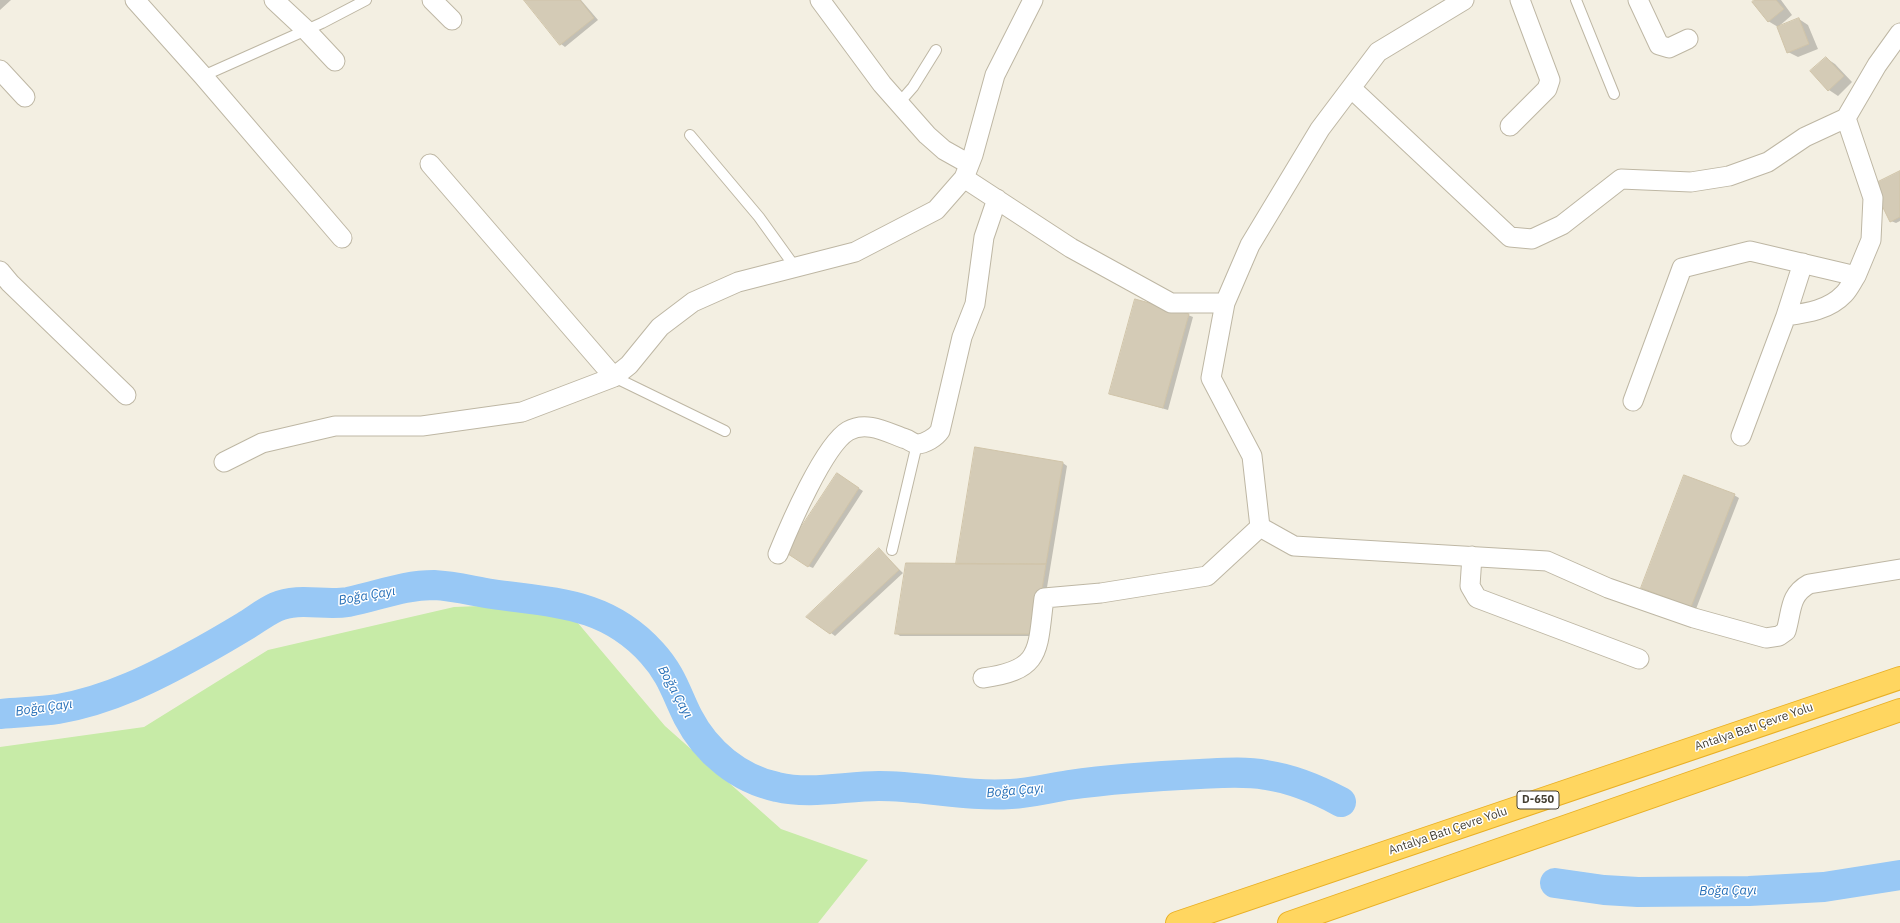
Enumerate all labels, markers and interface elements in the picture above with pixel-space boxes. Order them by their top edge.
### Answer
water label: Boğa Çayı [337,583,397,609]
water label: Boğa Çayı [654,663,696,721]
water label: Boğa Çayı [14,696,74,720]
street label: Antalya Batı Çevre Yolu [1693,700,1815,754]
water label: Boğa Çayı [986,781,1044,801]
road number: D-650 [1517,791,1559,809]
street label: Antalya Batı Çevre Yolu [1387,804,1509,858]
water label: Boğa Çayı [1699,883,1757,899]

